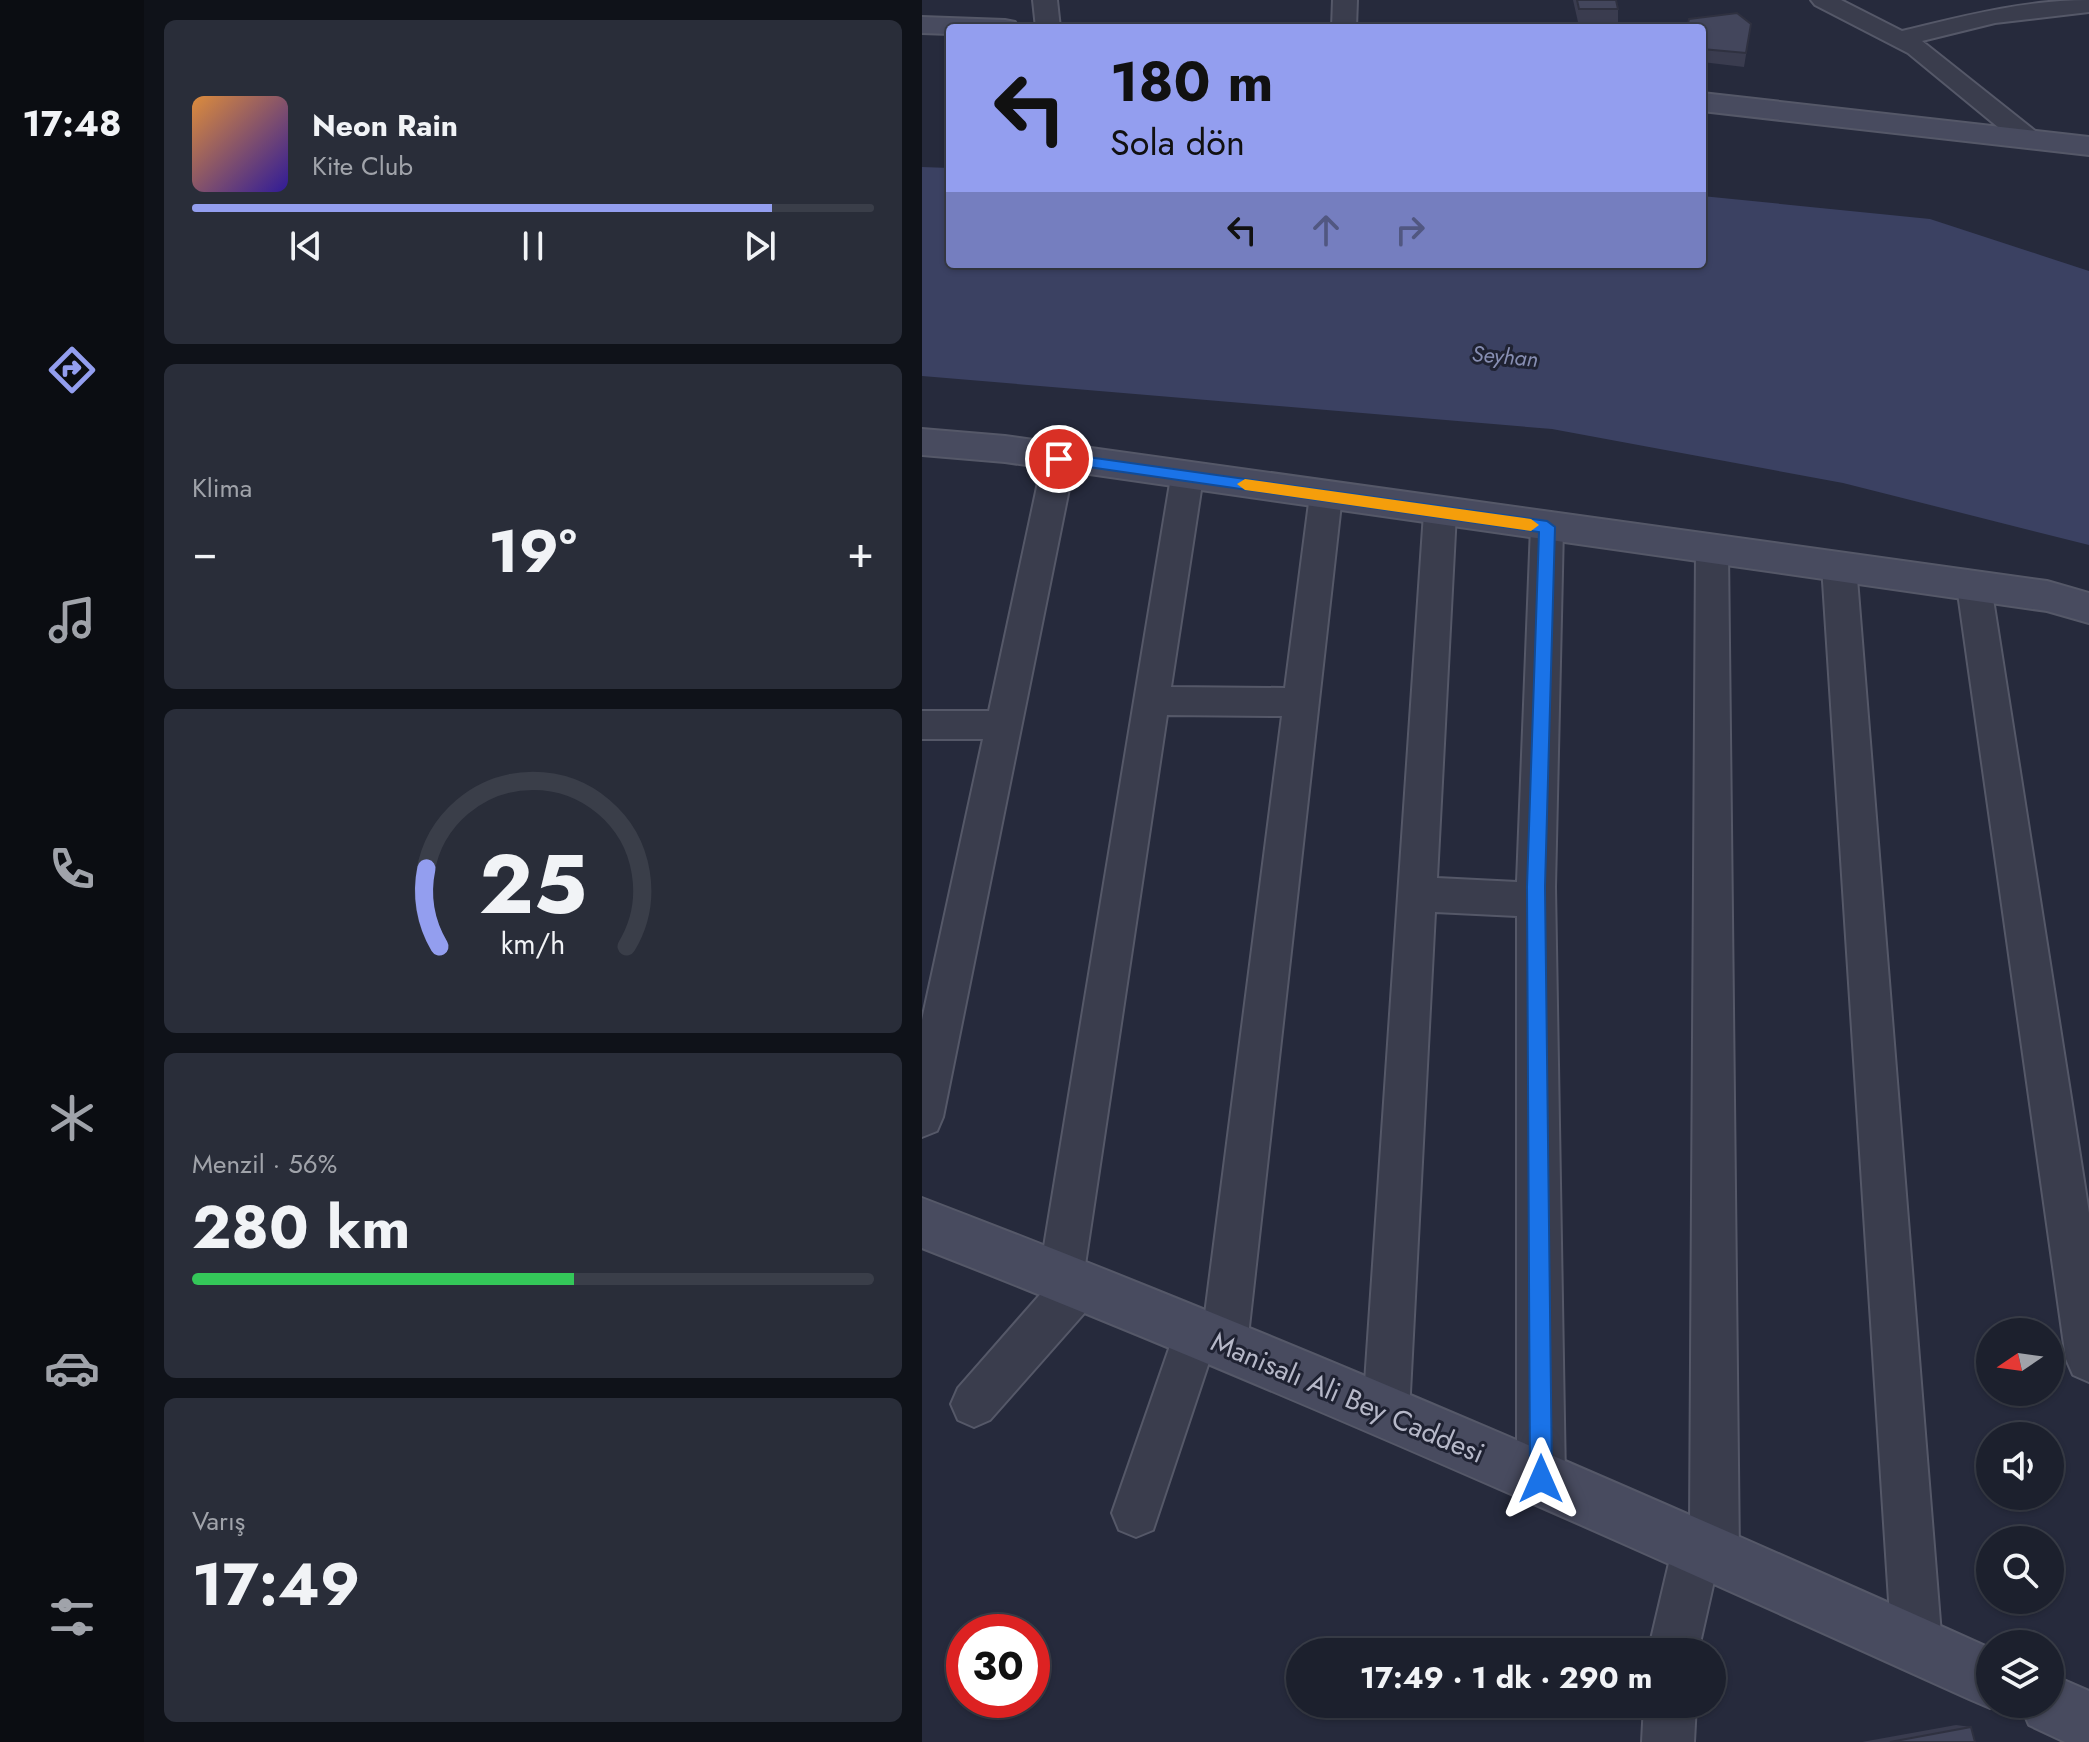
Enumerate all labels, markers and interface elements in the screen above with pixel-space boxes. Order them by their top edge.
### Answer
text: 180 m [1110,41,1273,122]
icon: left [978,56,1082,160]
text: 17:48 [22,97,122,149]
text: Neon Rain [312,104,458,147]
text: Sola dön [1110,116,1245,168]
text: Kite Club [312,147,413,185]
icon: left [1220,208,1264,252]
icon: ahead [1304,208,1348,252]
icon: right [1388,208,1432,252]
icon: previous [284,224,328,268]
icon: pause [511,224,555,268]
icon: next [738,224,782,268]
water label: Seyhan [1471,337,1539,375]
icon: directions [44,342,100,398]
pin [1025,425,1093,493]
icon: arrive [1037,437,1081,481]
text: Klima [192,469,252,507]
text: 19° [488,508,577,595]
text: − [192,520,218,584]
text: + [847,520,874,584]
icon: music [44,592,100,648]
text: 25 [479,824,587,944]
icon: phone [44,841,100,897]
text: km/h [501,923,565,965]
icon: climate [44,1090,100,1146]
text: Menzil · 56% [192,1145,337,1183]
text: 280 km [192,1184,411,1271]
north arrow [1976,1318,2064,1406]
map controls [1976,1318,2064,1718]
street label: Manisalı Ali Bey Caddesi [1205,1321,1491,1474]
icon: car [44,1340,100,1396]
button: sound [1976,1422,2064,1510]
position arrow [1499,1437,1583,1521]
text: Varış [192,1502,245,1540]
button: search [1976,1526,2064,1614]
text: 17:49 [192,1541,360,1628]
icon: filters [44,1589,100,1645]
speed limit sign: 30 [946,1614,1050,1718]
button: layers [1976,1630,2064,1718]
text: 17:49 · 1 dk · 290 m [1360,1656,1652,1699]

